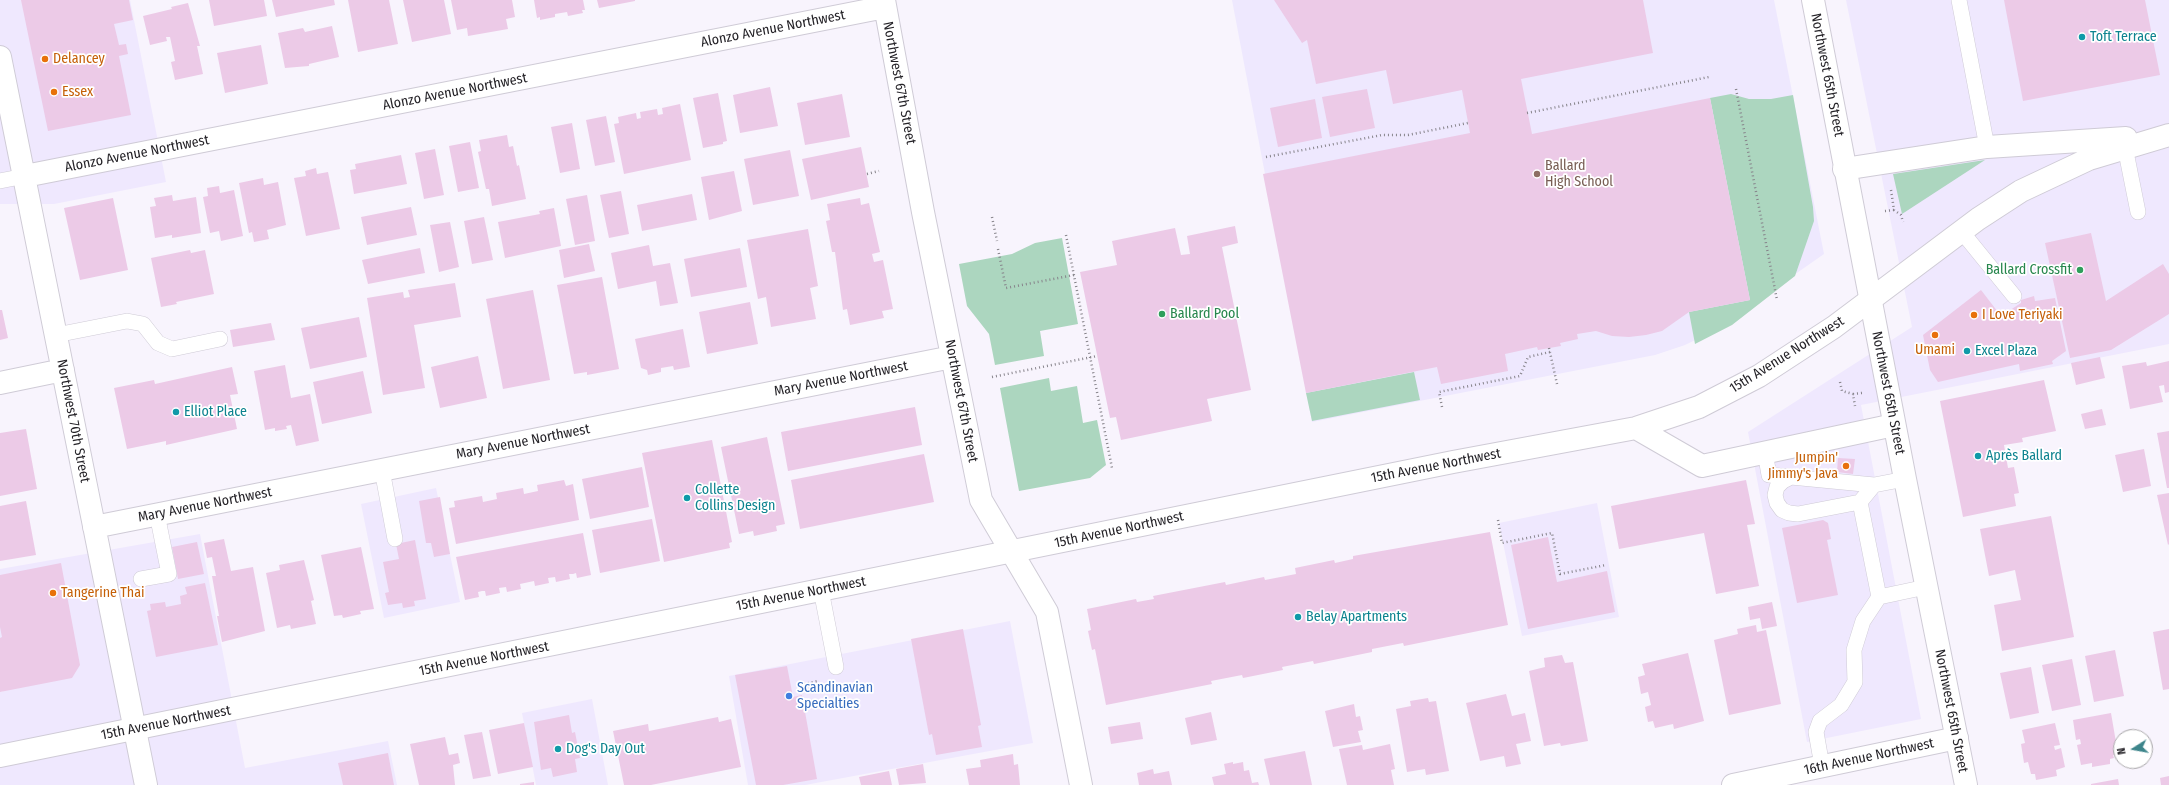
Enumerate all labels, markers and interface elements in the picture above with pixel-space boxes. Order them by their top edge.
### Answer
street label: Alonzo Avenue Northwest [699,7,847,51]
street label: Northwest 65th Street [1807,12,1847,138]
street label: Northwest 67th Street [879,20,919,146]
place label: Toft Terrace [2090,29,2157,45]
marker: Toft Terrace [2077,32,2087,42]
place label: Delancey [53,51,105,67]
marker: Delancey [40,54,50,64]
street label: Alonzo Avenue Northwest [381,70,529,114]
place label: Essex [62,84,93,100]
marker: Essex [49,87,59,97]
street label: Alonzo Avenue Northwest [63,132,211,176]
place label: Ballard High School [1545,158,1613,190]
marker: Ballard High School [1532,169,1542,179]
place label: Ballard Crossfit [1986,262,2072,278]
marker: Ballard Crossfit [2075,265,2085,275]
place label: Ballard Pool [1170,306,1239,322]
place label: I Love Teriyaki [1982,307,2063,323]
marker: Ballard Pool [1157,309,1167,319]
marker: I Love Teriyaki [1969,310,1979,320]
street label: 15th Avenue Northwest [1727,313,1847,397]
street label: Northwest 65th Street [1868,330,1908,456]
marker: Umami [1930,330,1940,340]
street label: Northwest 67th Street [941,338,981,464]
place label: Umami [1915,342,1955,358]
place label: Excel Plaza [1975,343,2037,359]
marker: Excel Plaza [1962,346,1972,356]
street label: Northwest 70th Street [53,358,93,484]
street label: Mary Avenue Northwest [773,358,909,400]
place label: Elliot Place [184,404,247,420]
marker: Elliot Place [171,407,181,417]
street label: Mary Avenue Northwest [455,421,591,463]
street label: 15th Avenue Northwest [1370,445,1502,487]
place label: Après Ballard [1986,448,2062,464]
place label: Jumpin' Jimmy's Java [1768,450,1838,482]
marker: Après Ballard [1973,451,1983,461]
marker: Jumpin' Jimmy's Java [1841,461,1851,471]
place label: Collette Collins Design [695,482,775,514]
street label: Mary Avenue Northwest [137,484,273,526]
marker: Collette Collins Design [682,493,692,503]
street label: 15th Avenue Northwest [1053,508,1185,552]
street label: 15th Avenue Northwest [735,573,867,615]
place label: Tangerine Thai [61,585,145,601]
marker: Tangerine Thai [48,588,58,598]
place label: Belay Apartments [1306,609,1407,625]
marker: Belay Apartments [1293,612,1303,622]
street label: 15th Avenue Northwest [418,638,550,680]
street label: Northwest 65th Street [1931,648,1971,774]
place label: Scandinavian Specialties [797,680,873,712]
marker: Scandinavian Specialties [784,691,794,701]
street label: 15th Avenue Northwest [100,702,232,744]
north arrow [2113,729,2153,769]
street label: 16th Avenue Northwest [1803,735,1935,779]
place label: Dog's Day Out [566,741,645,757]
marker: Dog's Day Out [553,744,563,754]
text: N [2115,747,2129,756]

